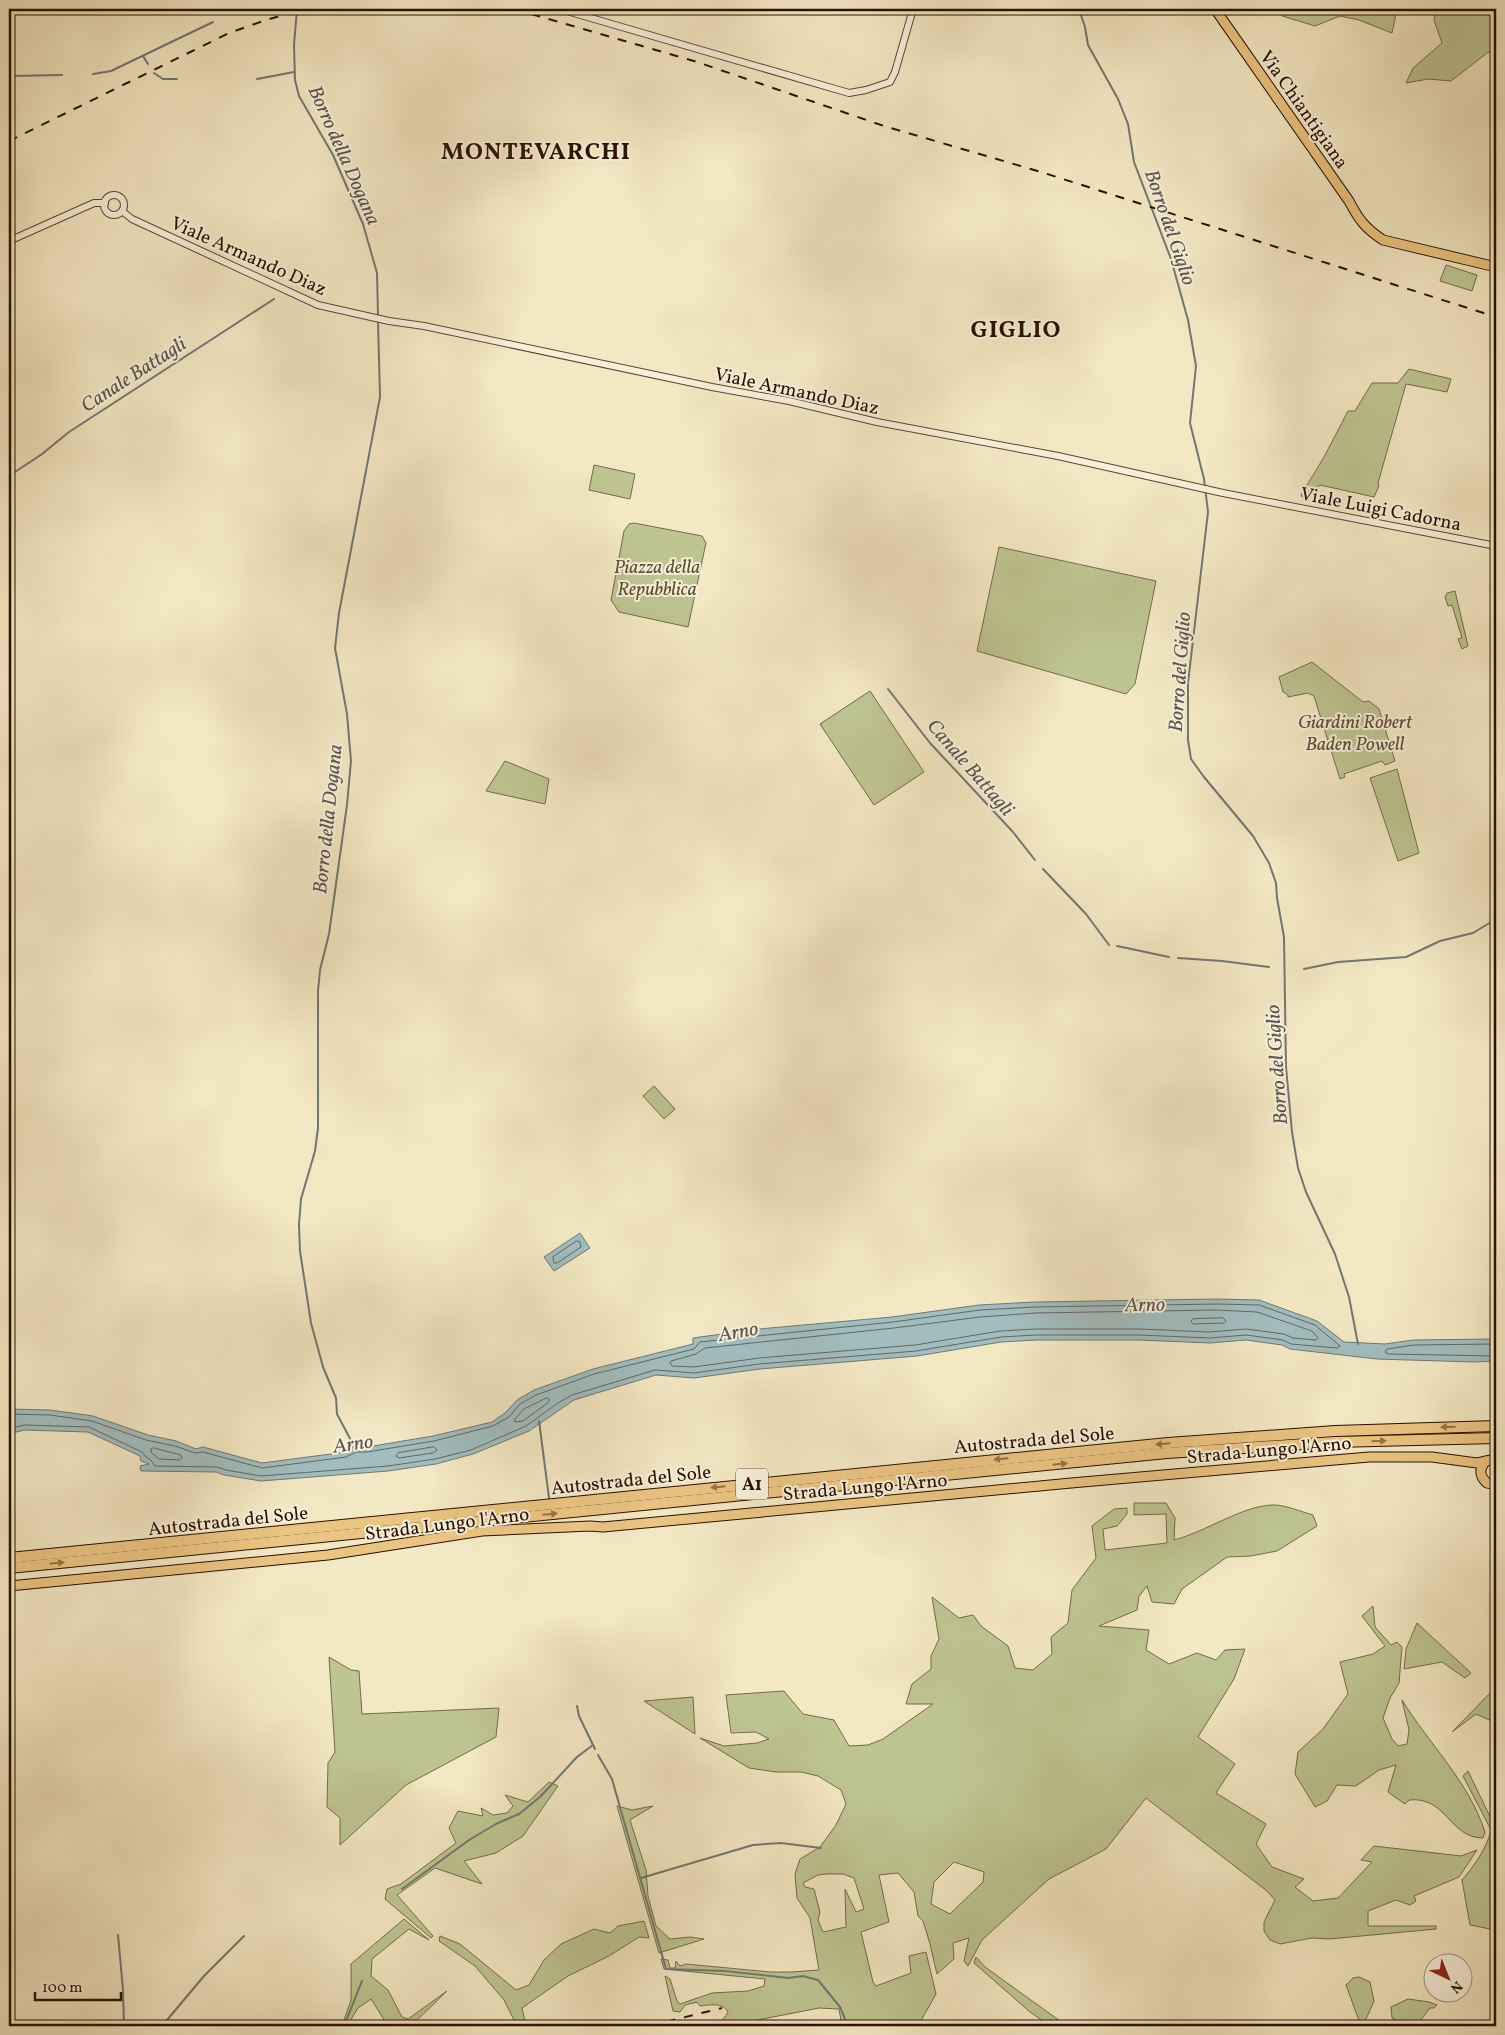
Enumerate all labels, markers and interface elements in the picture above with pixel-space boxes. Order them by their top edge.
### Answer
street label: Via Chiantigiana [1253,46,1354,175]
water label: Borro della Dogana [300,82,387,230]
district label: MONTEVARCHI [441,136,631,170]
water label: Borro del Giglio [1136,166,1202,289]
street label: Viale Armando Diaz [166,211,330,303]
district label: GIGLIO [971,314,1061,348]
water label: Canale Battagli [76,331,193,420]
street label: Viale Armando Diaz [712,362,881,422]
street label: Viale Luigi Cadorna [1298,482,1463,538]
park label: Piazza della Repubblica [614,555,700,603]
water label: Borro del Giglio [1163,611,1199,733]
park label: Giardini Robert Baden Powell [1298,710,1413,758]
water label: Canale Battagli [919,714,1020,824]
water label: Borro della Dogana [307,743,351,895]
water label: Borro del Giglio [1260,1004,1296,1126]
water label: Arno [1124,1292,1165,1320]
water label: Arno [715,1316,761,1350]
street label: Autostrada del Sole [953,1421,1115,1461]
one-way arrow [1439,1423,1455,1431]
water label: Arno [330,1428,375,1462]
street label: Strada Lungo l'Arno [1186,1431,1353,1471]
one-way arrow [1371,1436,1387,1444]
one-way arrow [1155,1440,1171,1448]
one-way arrow [993,1455,1009,1463]
street label: Autostrada del Sole [550,1460,713,1502]
one-way arrow [1052,1460,1068,1468]
road number: A1 [736,1468,768,1500]
street label: Strada Lungo l'Arno [782,1468,949,1508]
one-way arrow [709,1483,725,1491]
street label: Autostrada del Sole [147,1501,310,1543]
street label: Strada Lungo l'Arno [364,1502,531,1548]
one-way arrow [542,1510,558,1518]
one-way arrow [50,1559,66,1567]
north arrow [1422,1952,1472,2002]
scale bar [35,1970,121,2002]
text: N [1446,1976,1466,1997]
text: 100 m [42,1978,82,1999]

